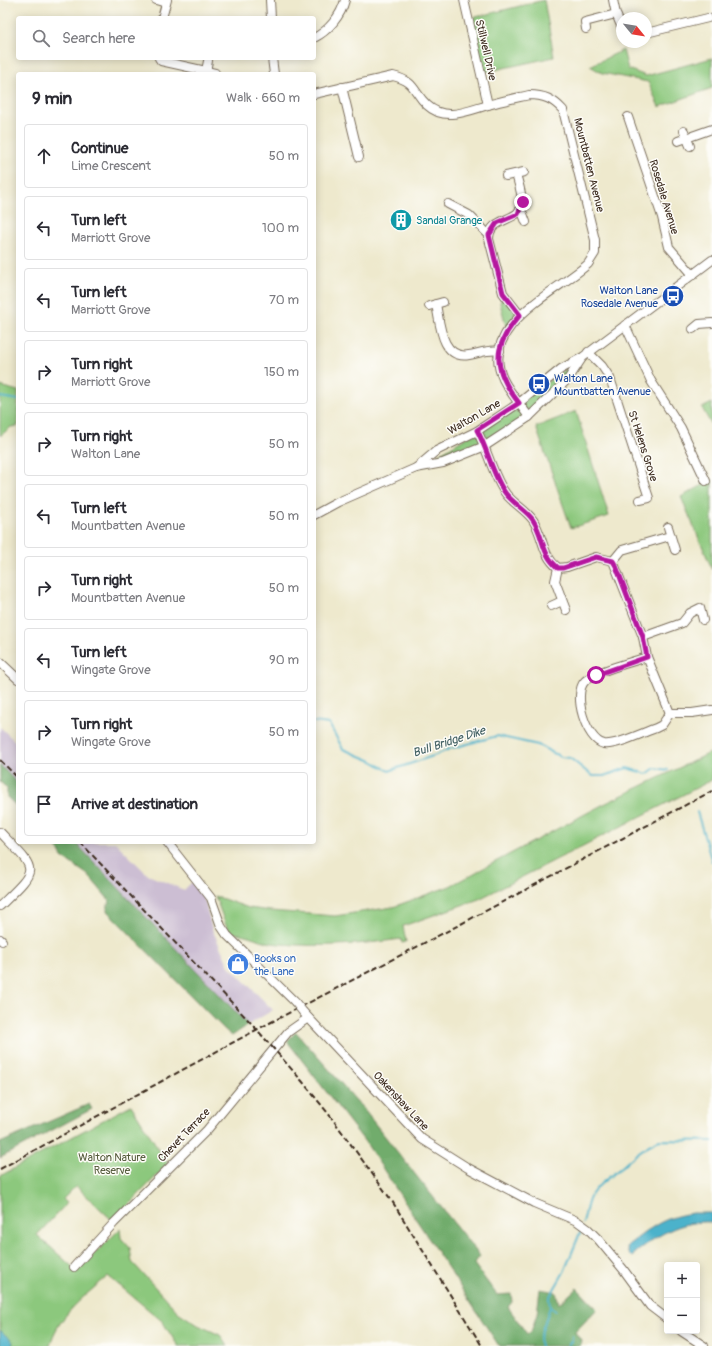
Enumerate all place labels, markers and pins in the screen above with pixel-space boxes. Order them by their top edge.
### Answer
building icon: Sandal Grange [388,207,414,233]
place label: Sandal Grange [416,214,483,227]
bus stop icon: Walton Lane Rosedale Avenue [660,283,686,309]
place label: Walton Lane Rosedale Avenue [581,284,659,310]
bus stop icon: Walton Lane Mountbatten Avenue [526,371,552,397]
place label: Walton Lane Mountbatten Avenue [554,372,651,398]
shop icon: Books on the Lane [225,951,251,977]
place label: Books on the Lane [253,952,296,978]

